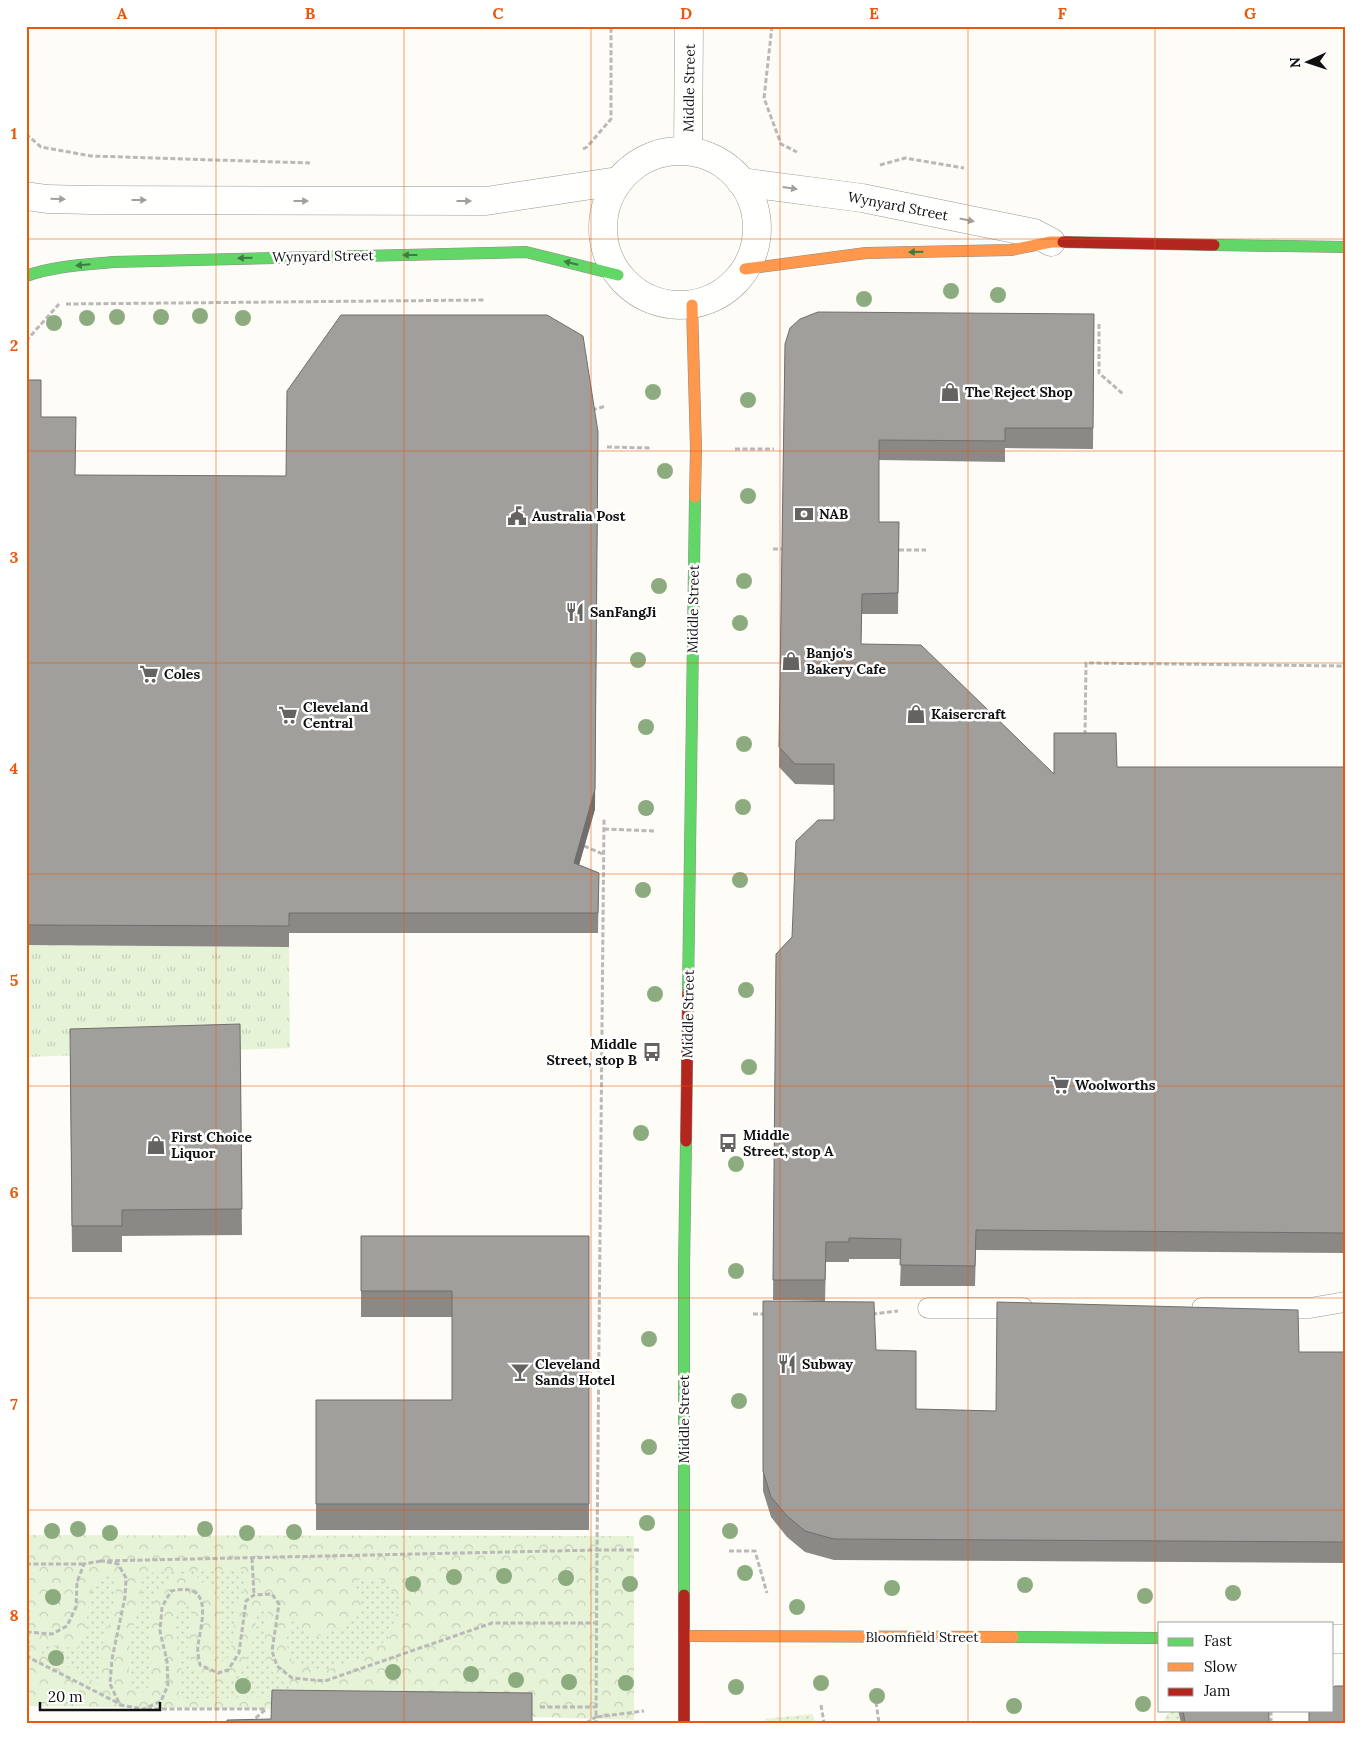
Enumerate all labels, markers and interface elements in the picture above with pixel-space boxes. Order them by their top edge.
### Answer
text: A [117,3,128,23]
text: B [305,3,316,23]
text: C [492,3,504,23]
text: D [680,3,692,23]
text: E [869,3,879,23]
text: F [1057,3,1067,23]
text: G [1244,3,1256,23]
north arrow [1284,38,1334,88]
street label: Middle Street [679,43,699,132]
text: N [1286,57,1304,69]
text: 1 [11,123,17,143]
one-way arrow [782,184,798,192]
street label: Wynyard Street [846,187,950,225]
one-way arrow [50,196,66,204]
one-way arrow [131,196,147,204]
one-way arrow [293,197,309,205]
one-way arrow [456,197,472,205]
one-way arrow [959,216,975,224]
street label: Wynyard Street [272,246,375,266]
one-way arrow [908,248,924,256]
one-way arrow [402,251,418,259]
one-way arrow [237,254,253,262]
one-way arrow [564,259,579,267]
one-way arrow [74,261,90,269]
text: 2 [10,335,18,355]
shop icon: The Reject Shop [939,381,961,403]
place label: The Reject Shop [965,383,1073,401]
bank icon: NAB [793,503,815,525]
public building icon: Australia Post [506,505,528,527]
place label: NAB [819,505,848,523]
place label: Australia Post [532,507,626,525]
text: 3 [10,547,19,567]
street label: Middle Street [683,564,703,653]
restaurant icon: SanFangJi [564,601,586,623]
place label: SanFangJi [590,603,657,621]
place label: Banjo's Bakery Cafe [806,644,886,678]
shop icon: Banjo's Bakery Cafe [780,650,802,672]
supermarket icon: Coles [138,663,160,685]
place label: Coles [164,665,200,683]
place label: Cleveland Central [303,698,368,732]
shop icon: Kaisercraft [905,703,927,725]
supermarket icon: Cleveland Central [277,704,299,726]
place label: Kaisercraft [931,705,1006,723]
text: 4 [10,758,19,778]
street label: Middle Street [678,969,698,1058]
text: 5 [10,970,19,990]
place label: Middle Street, stop B [546,1035,637,1069]
bus stop icon: Middle Street, stop B [641,1041,663,1063]
supermarket icon: Woolworths [1049,1074,1071,1096]
place label: Woolworths [1075,1076,1156,1094]
place label: Middle Street, stop A [743,1126,834,1160]
place label: First Choice Liquor [171,1128,252,1162]
bus stop icon: Middle Street, stop A [717,1132,739,1154]
shop icon: First Choice Liquor [145,1134,167,1156]
text: 6 [9,1182,19,1202]
restaurant icon: Subway [776,1353,798,1375]
place label: Cleveland Sands Hotel [535,1355,616,1389]
place label: Subway [802,1355,853,1373]
bar icon: Cleveland Sands Hotel [509,1361,531,1383]
street label: Middle Street [675,1374,693,1463]
text: 7 [10,1394,18,1414]
text: 8 [9,1605,19,1625]
legend [1158,1622,1334,1712]
street label: Bloomfield Street [865,1628,979,1646]
text: Fast [1204,1631,1232,1650]
text: Slow [1204,1657,1237,1676]
scale bar [40,1679,160,1711]
text: Jam [1203,1681,1231,1700]
text: 20 m [48,1687,83,1706]

